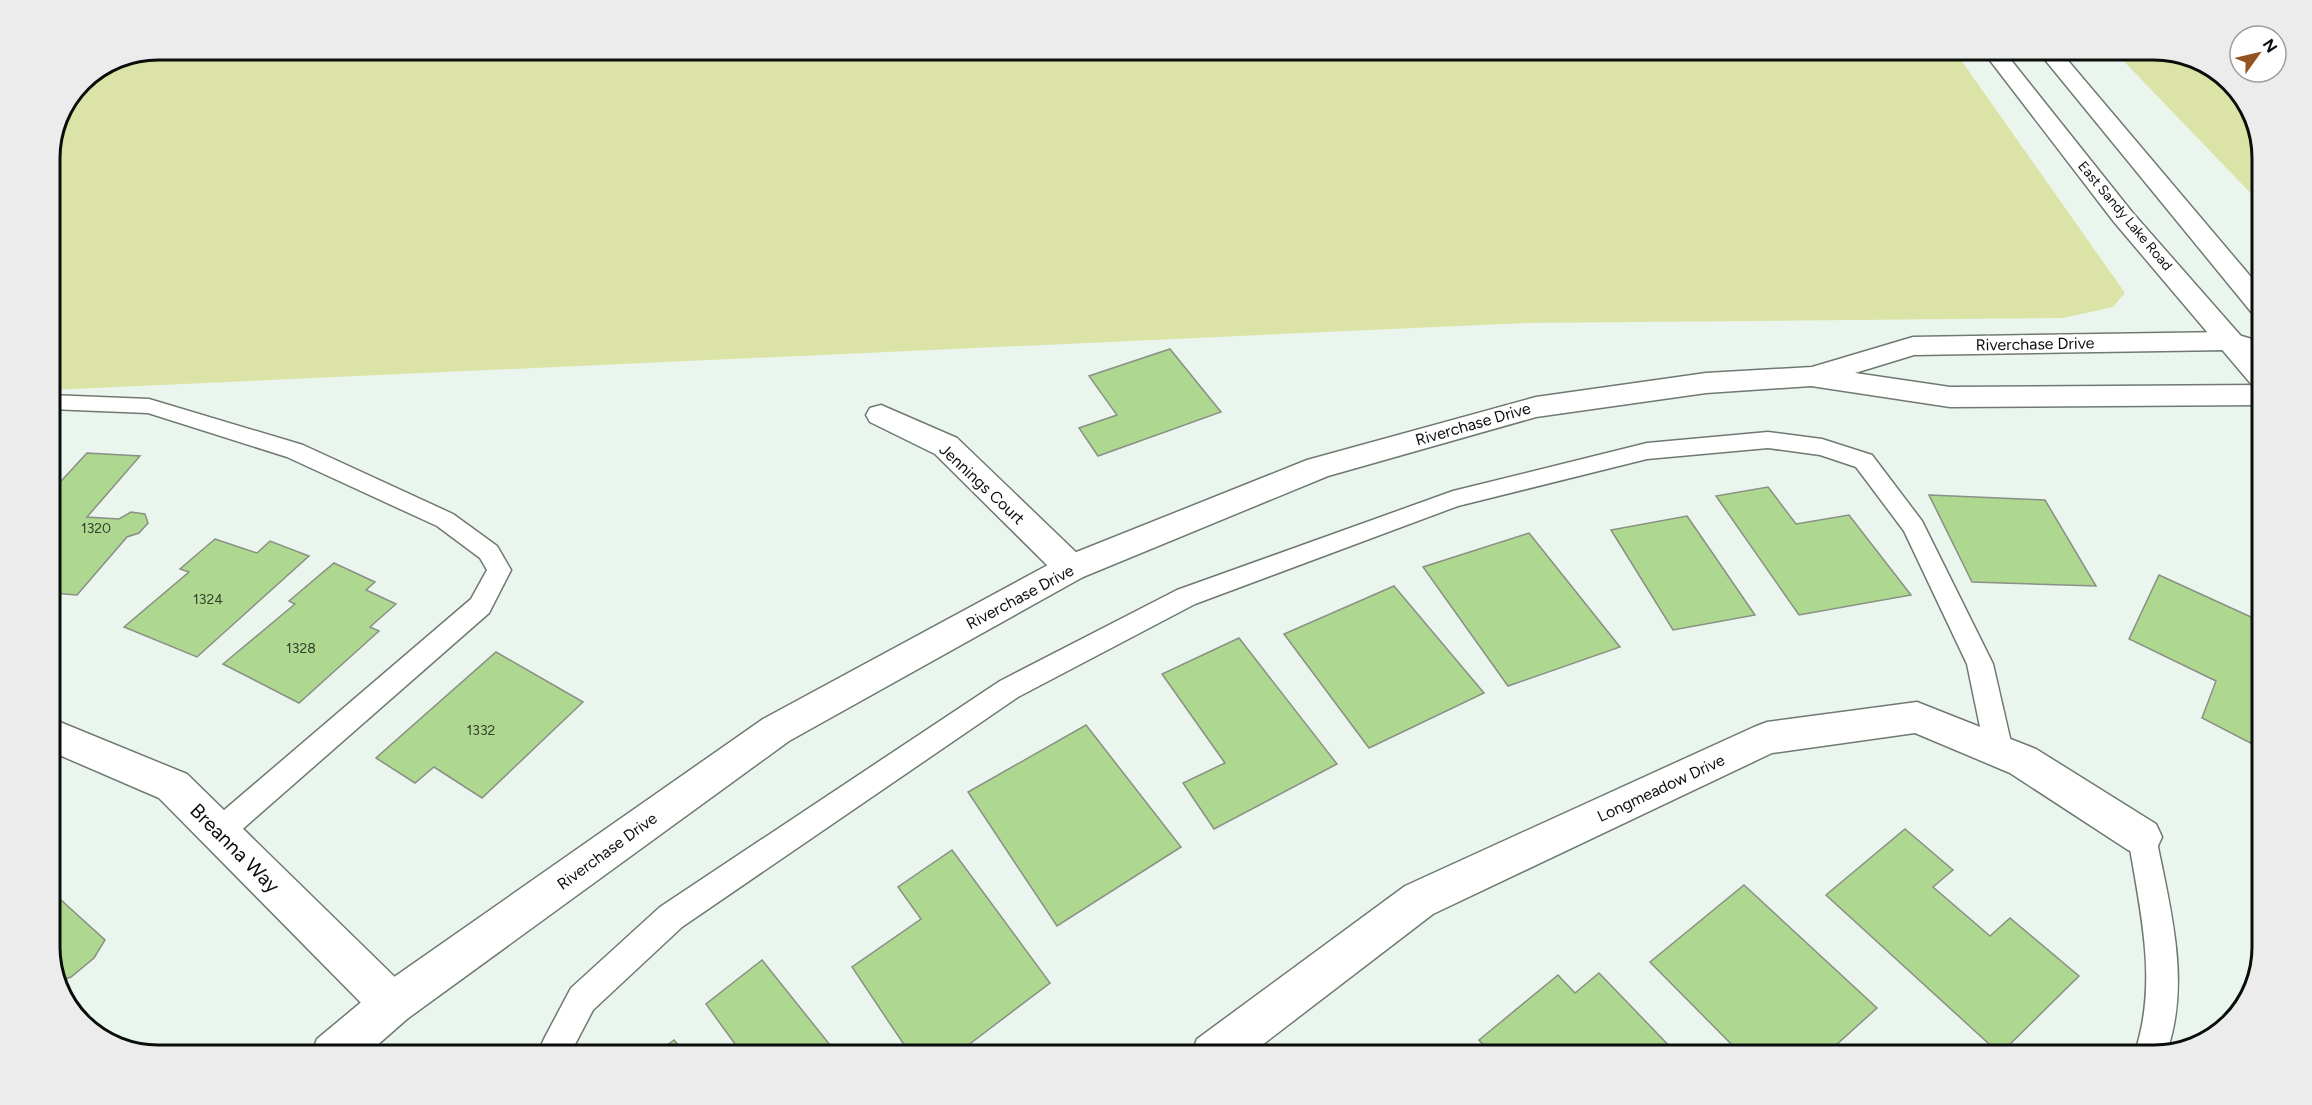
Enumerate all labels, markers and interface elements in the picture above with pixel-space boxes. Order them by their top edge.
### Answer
north arrow [2228,24,2288,84]
text: N [2259,35,2281,56]
street label: East Sandy Lake Road [2074,158,2176,274]
street label: Riverchase Drive [1975,333,2095,355]
street label: Riverchase Drive [1413,398,1533,450]
street label: Jennings Court [935,440,1029,528]
house number: 1320 [81,520,111,537]
street label: Riverchase Drive [963,561,1077,633]
house number: 1324 [193,591,223,608]
house number: 1328 [286,640,316,657]
house number: 1332 [467,722,495,739]
street label: Longmeadow Drive [1594,750,1728,826]
street label: Breanna Way [185,798,285,898]
street label: Riverchase Drive [553,808,661,894]

